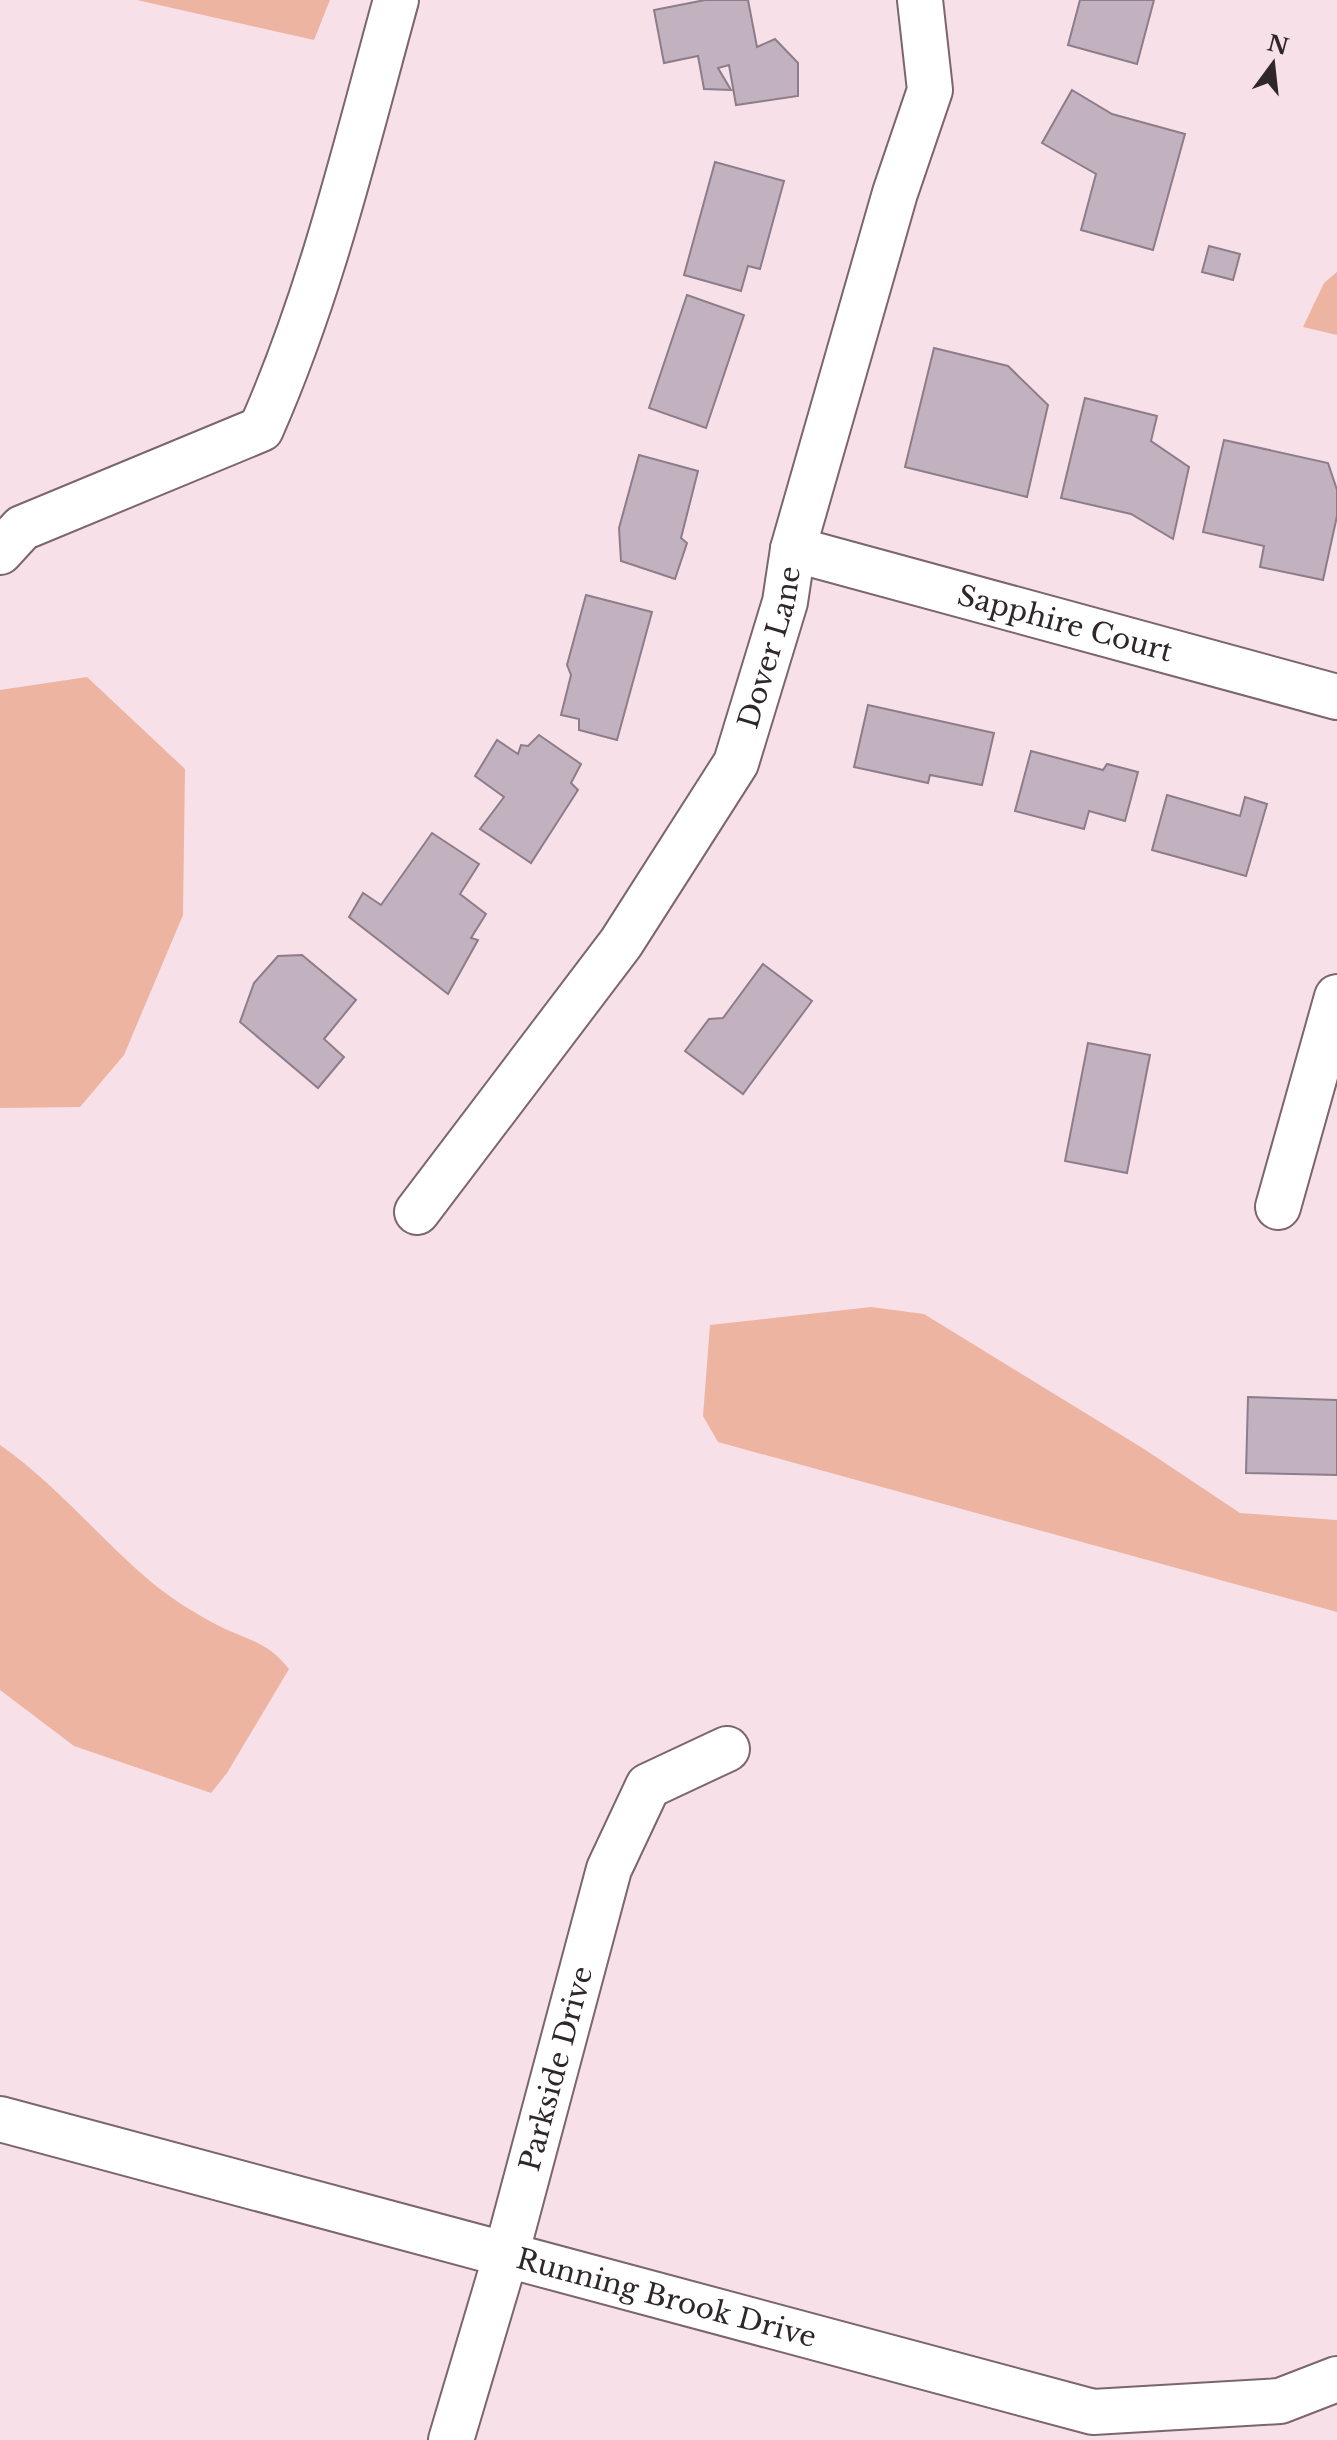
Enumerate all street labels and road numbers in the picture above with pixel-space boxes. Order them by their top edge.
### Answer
street label: Dover Lane [730,564,808,732]
street label: Sapphire Court [954,577,1177,669]
street label: Parkside Drive [512,1962,600,2175]
street label: Running Brook Drive [513,2241,820,2355]

